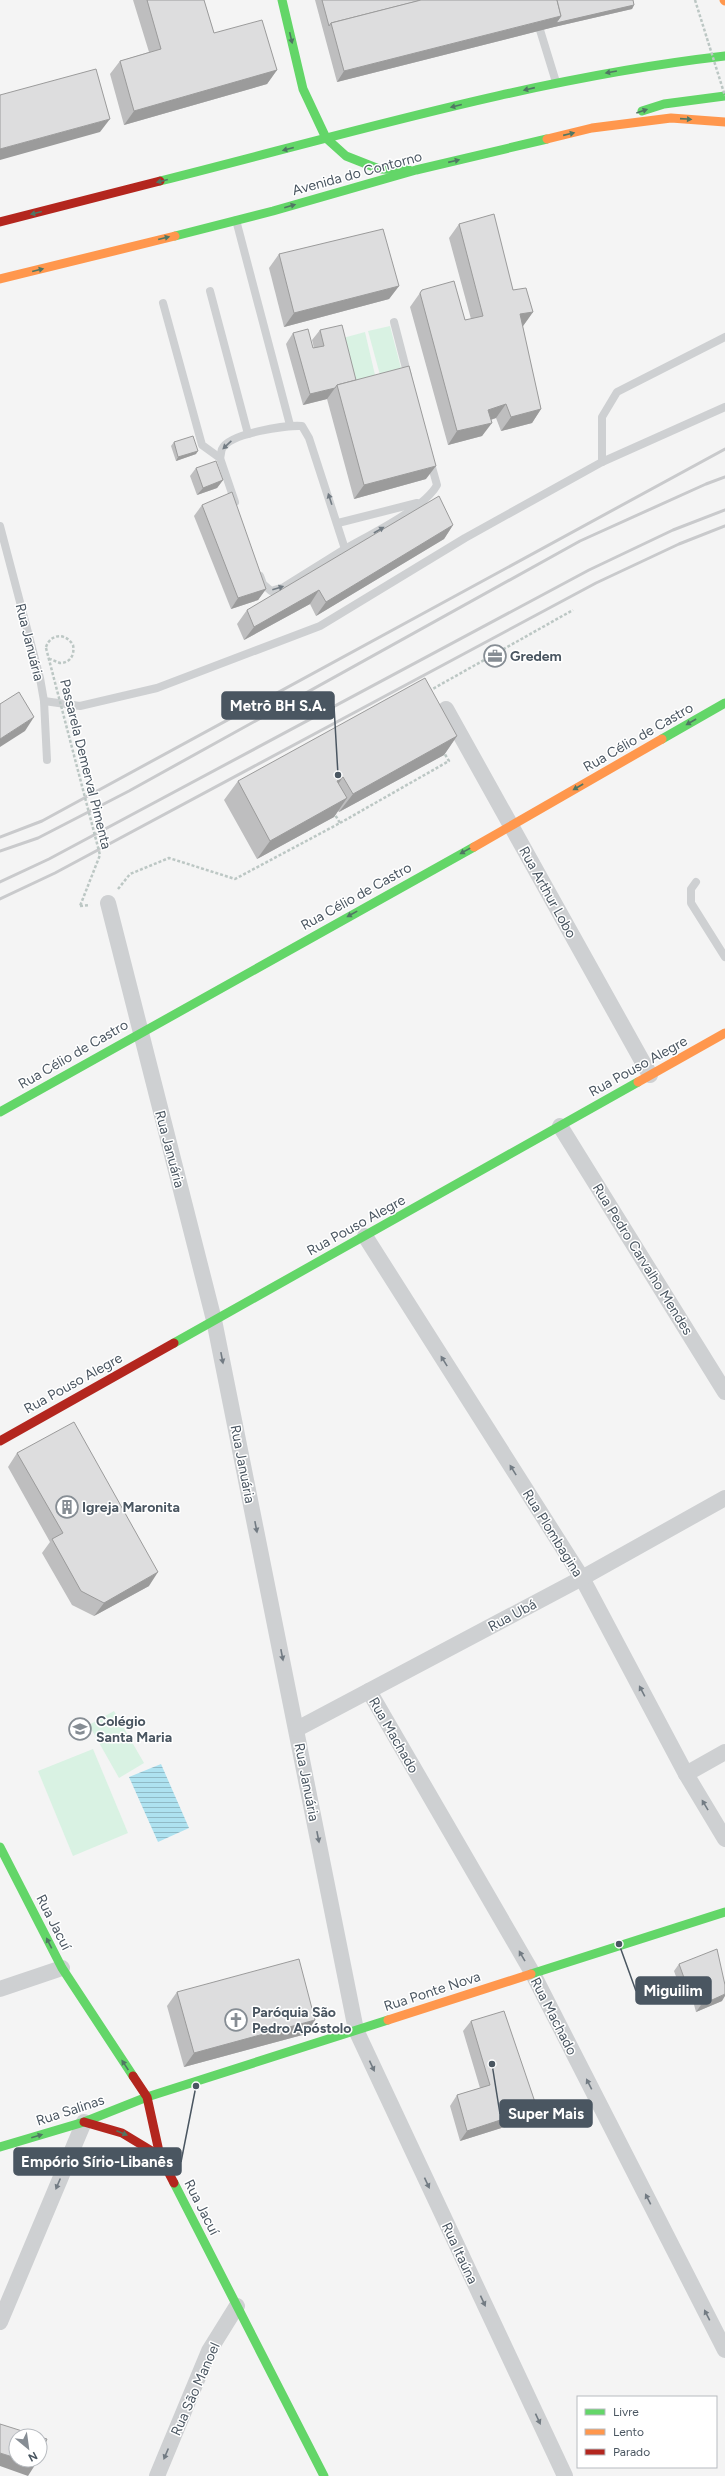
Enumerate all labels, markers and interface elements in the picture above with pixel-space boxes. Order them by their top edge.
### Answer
one-way arrow [288,32,294,44]
one-way arrow [605,70,617,76]
one-way arrow [522,86,535,92]
one-way arrow [450,103,462,109]
one-way arrow [637,108,649,114]
one-way arrow [680,116,692,123]
one-way arrow [563,130,575,136]
one-way arrow [282,146,294,152]
street label: Avenida do Contorno [290,148,424,199]
one-way arrow [448,158,460,164]
one-way arrow [156,178,168,184]
one-way arrow [284,203,296,209]
one-way arrow [30,210,42,216]
one-way arrow [158,234,170,240]
one-way arrow [32,266,44,272]
one-way arrow [222,440,232,449]
one-way arrow [326,493,332,505]
one-way arrow [373,526,385,533]
one-way arrow [273,585,285,591]
street label: Rua Januária [12,602,47,683]
office icon: Gredem [482,643,508,669]
place label: Gredem [510,648,562,665]
street label: Passarela Demerval Pimenta [56,677,115,851]
callout: Metrô BH S.A. [222,692,334,719]
text: Metrô BH S.A. [230,697,326,715]
street label: Rua Célio de Castro [580,699,696,776]
one-way arrow [685,719,697,726]
one-way arrow [572,784,584,791]
street label: Rua Arthur Lobo [515,843,580,941]
one-way arrow [459,848,471,855]
street label: Rua Célio de Castro [298,859,415,934]
one-way arrow [346,911,358,918]
street label: Rua Célio de Castro [15,1016,131,1093]
street label: Rua Pouso Alegre [586,1032,691,1101]
street label: Rua Januária [151,1109,188,1190]
street label: Rua Pedro Carvalho Mendes [589,1180,696,1338]
street label: Rua Pouso Alegre [304,1191,409,1260]
street label: Rua Pouso Alegre [21,1349,126,1418]
one-way arrow [220,1352,226,1365]
one-way arrow [440,1355,448,1366]
street label: Rua Januária [227,1423,258,1505]
one-way arrow [510,1464,517,1476]
street label: Rua Plombagina [519,1486,586,1580]
building icon: Igreja Maronita [54,1494,80,1520]
place label: Igreja Maronita [82,1499,180,1516]
one-way arrow [254,1521,260,1533]
street label: Rua Ubá [485,1596,539,1635]
one-way arrow [279,1648,285,1661]
one-way arrow [639,1686,646,1697]
street label: Rua Machado [365,1694,422,1776]
place label: Colégio Santa Maria [96,1713,172,1746]
school or university icon: Colégio Santa Maria [67,1716,93,1742]
street label: Rua Januária [291,1741,322,1823]
one-way arrow [701,1800,709,1810]
one-way arrow [315,1831,321,1843]
street label: Rua Jacuí [32,1892,75,1954]
one-way arrow [46,1937,52,1949]
one-way arrow [519,1950,526,1962]
street label: Rua Ponte Nova [382,1968,483,2015]
street label: Rua Machado [527,1974,580,2058]
callout: Miguilim [636,1977,711,2004]
text: Miguilim [644,1982,702,2000]
place label: Paróquia São Pedro Apóstolo [252,2004,351,2037]
church icon: Paróquia São Pedro Apóstolo [223,2007,249,2033]
one-way arrow [122,2059,129,2070]
one-way arrow [369,2060,375,2071]
one-way arrow [586,2078,592,2090]
street label: Rua Salinas [34,2091,106,2129]
callout: Super Mais [500,2100,592,2127]
text: Super Mais [508,2105,584,2123]
one-way arrow [116,2130,127,2136]
one-way arrow [32,2133,44,2139]
callout: Empório Sírio-Libanês [14,2148,181,2175]
text: Empório Sírio-Libanês [21,2153,173,2171]
street label: Rua Jacuí [180,2177,223,2239]
one-way arrow [55,2178,61,2190]
one-way arrow [425,2178,431,2190]
one-way arrow [645,2194,651,2205]
street label: Rua Itaúna [438,2220,481,2287]
one-way arrow [480,2295,486,2307]
one-way arrow [704,2309,710,2321]
street label: Rua São Manoel [167,2340,224,2438]
legend [577,2396,717,2468]
text: Livre [613,2405,639,2419]
one-way arrow [535,2413,541,2424]
text: Lento [613,2425,644,2439]
north arrow [8,2428,48,2468]
text: Parado [613,2445,650,2459]
one-way arrow [163,2448,170,2460]
text: N [26,2449,39,2464]

